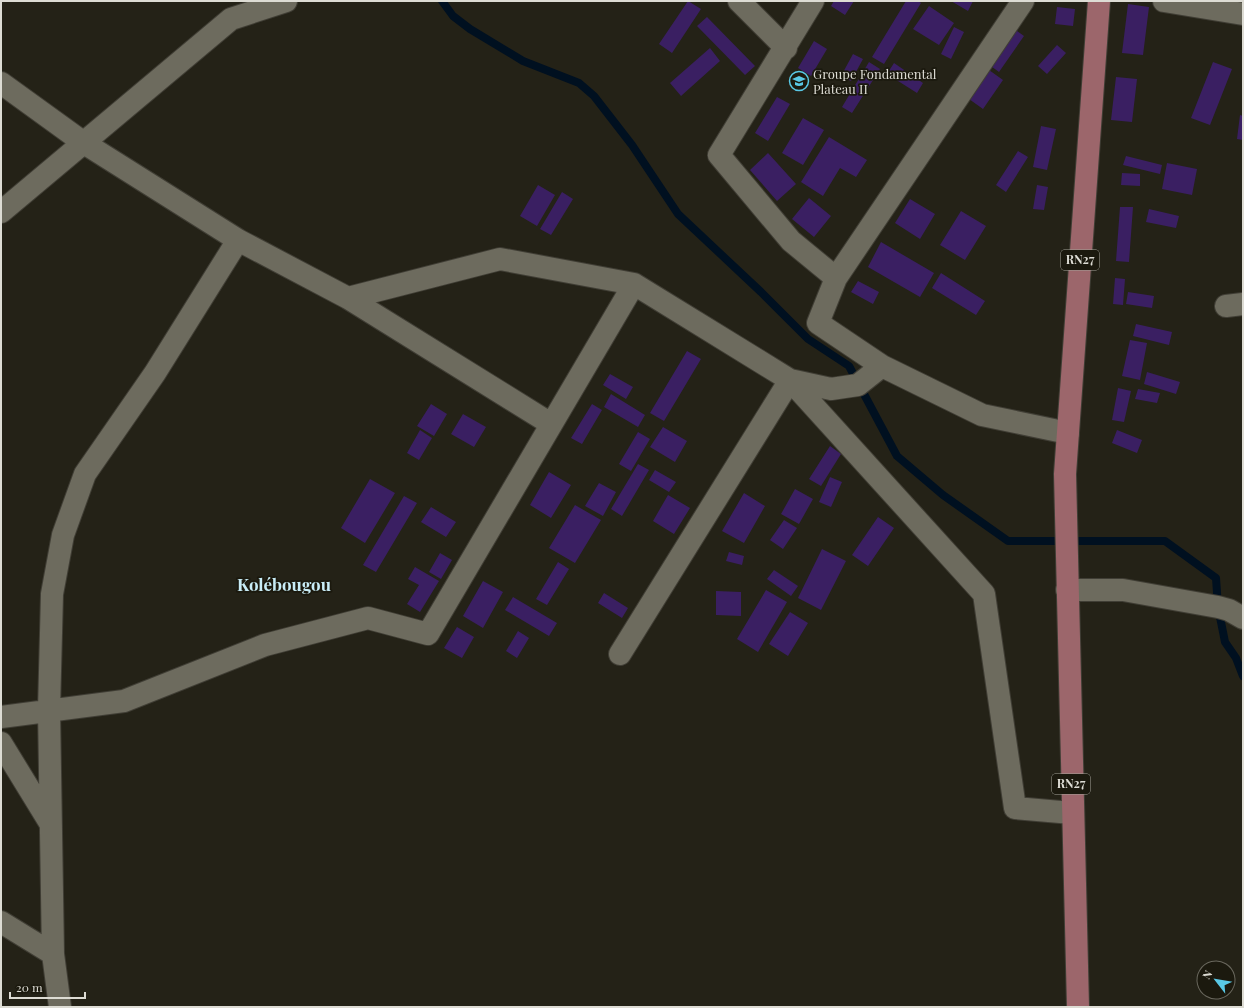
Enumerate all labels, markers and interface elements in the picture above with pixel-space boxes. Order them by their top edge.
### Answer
place label: Groupe Fondamental Plateau II [813,65,937,97]
school or university icon: Groupe Fondamental Plateau II [788,70,810,92]
road number: RN27 [1061,250,1099,270]
district label: Kolébougou [237,573,331,595]
road number: RN27 [1052,774,1090,794]
north arrow [1196,960,1236,1000]
text: N [1199,967,1216,982]
scale bar [10,974,85,1000]
text: 20 m [16,979,43,995]

